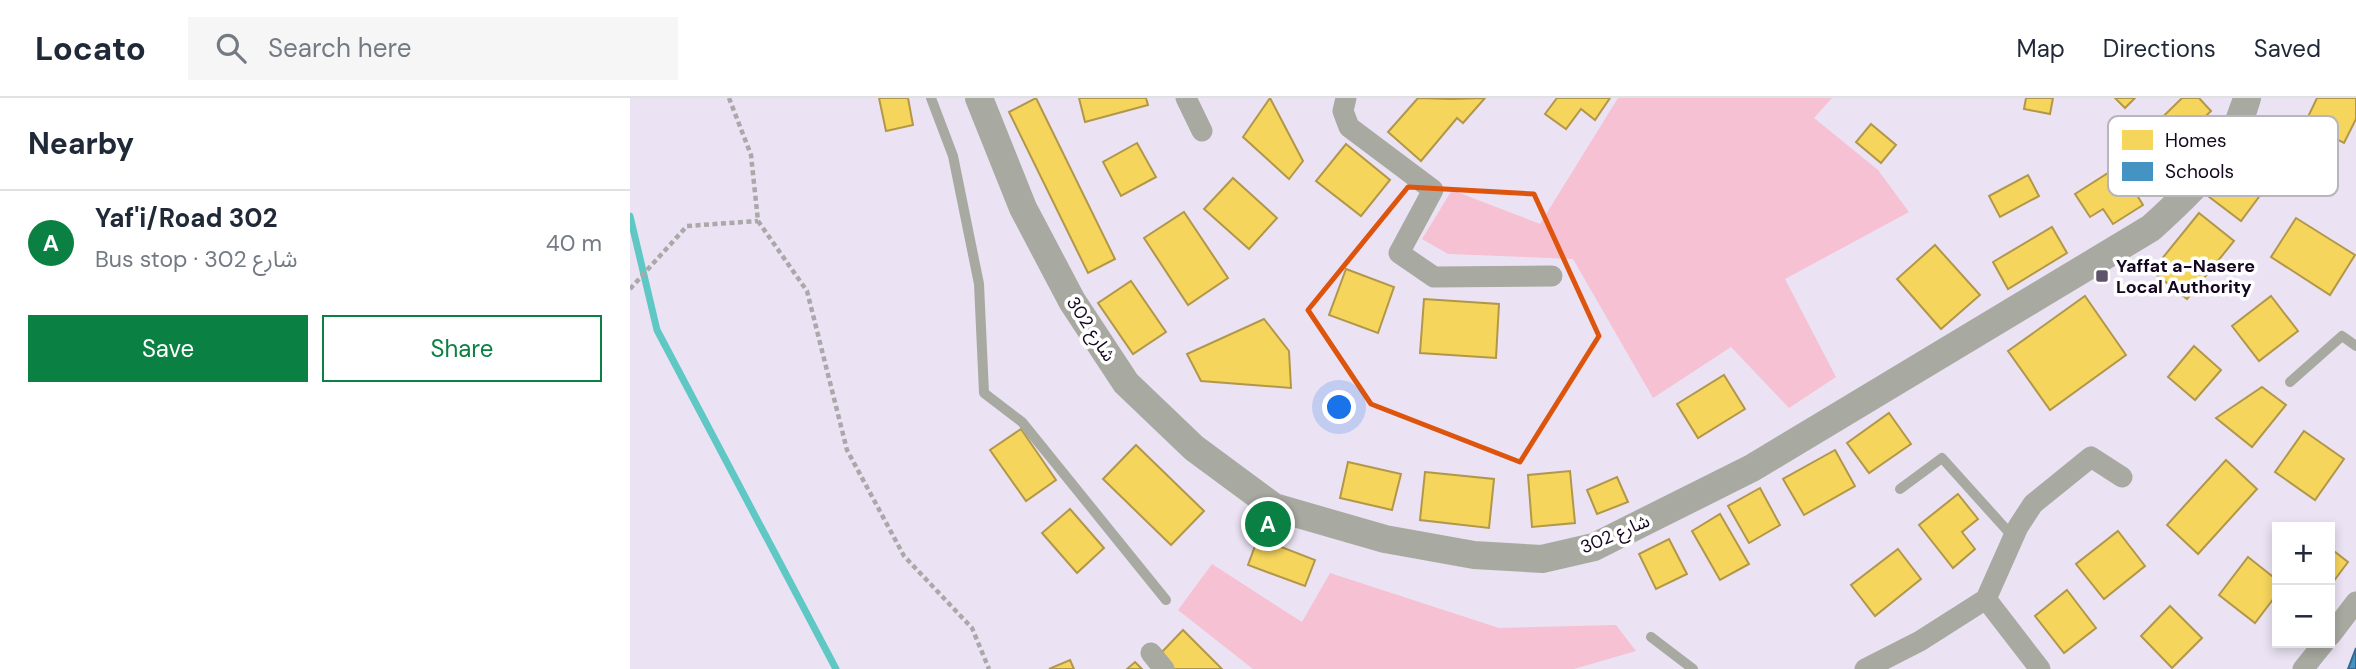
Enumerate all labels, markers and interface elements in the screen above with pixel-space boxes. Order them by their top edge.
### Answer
search box [188,17,678,80]
text: Locato [35,27,146,70]
icon: search [212,29,250,67]
text: Search here [268,31,411,65]
text: Map [2017,33,2065,64]
text: Directions [2103,33,2216,64]
text: Saved [2254,33,2321,64]
legend [2108,116,2338,196]
text: Nearby [28,124,134,163]
text: Homes [2165,128,2226,153]
text: Schools [2165,159,2234,184]
text: Yaf'i/Road 302 [95,201,278,235]
text: A [43,228,59,258]
text: 40 m [546,228,602,258]
text: Bus stop · شارع 302 [95,244,298,274]
place label: Yaffat a-Nasere Local Authority [2116,254,2255,299]
marker: Yaffat a-Nasere Local Authority [2094,268,2110,284]
street label: شارع 302 [1059,292,1121,367]
button: Save [28,315,308,382]
button: Share [322,315,602,382]
your location [1322,390,1356,424]
pin: A [1245,498,1291,550]
street label: شارع 302 [1577,509,1654,561]
map controls [2272,522,2335,648]
button: + [2272,522,2335,585]
button: − [2272,585,2335,648]

